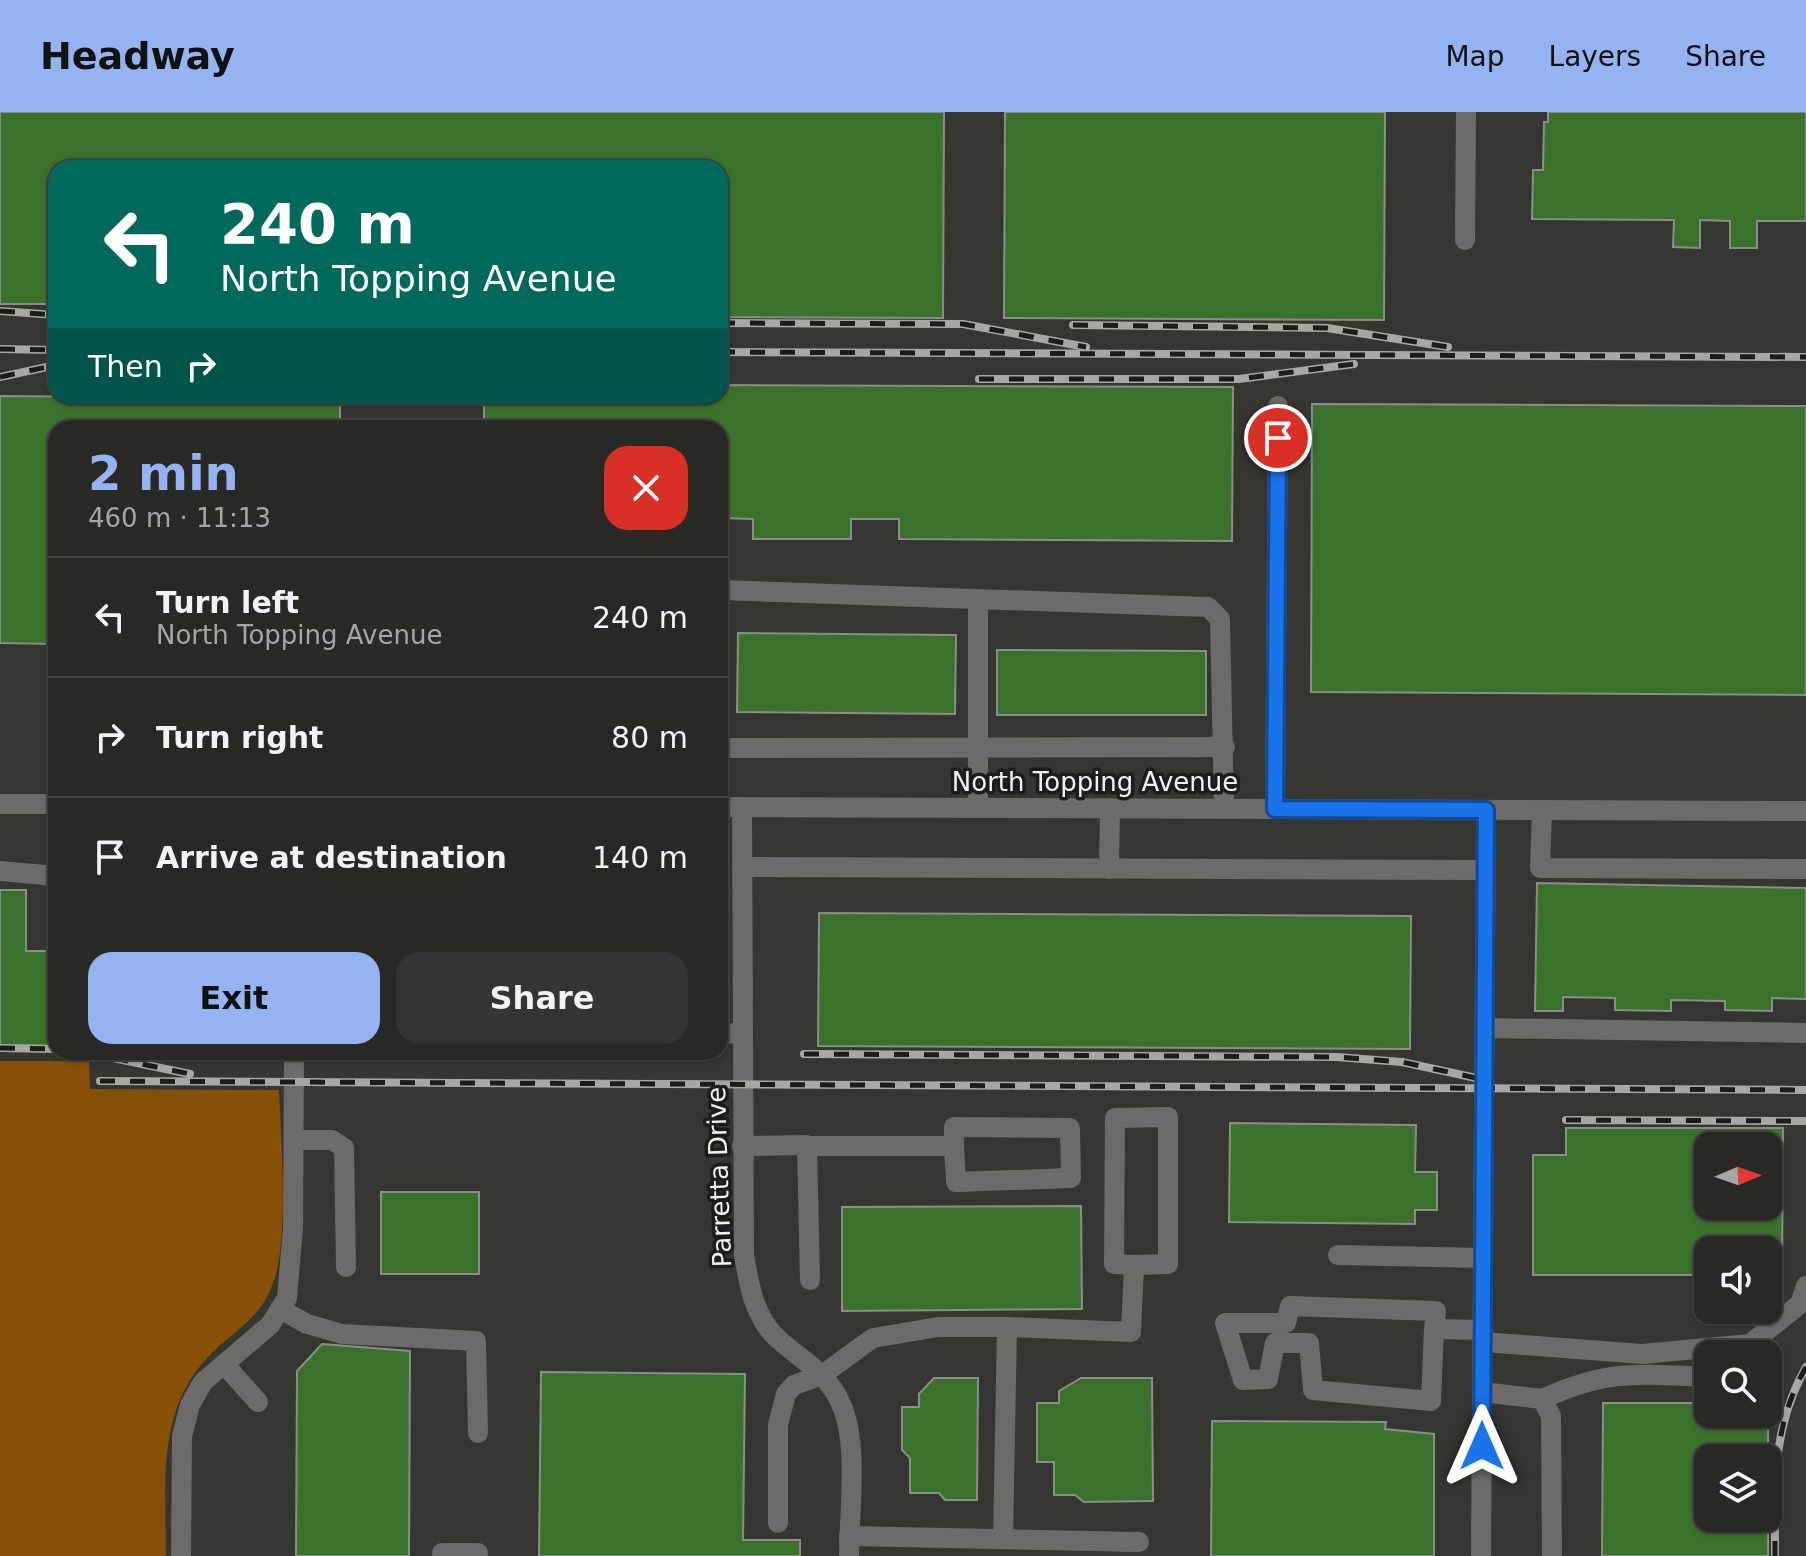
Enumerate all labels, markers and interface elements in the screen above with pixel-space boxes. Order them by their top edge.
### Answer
text: Headway [40,34,235,78]
text: Map [1445,40,1505,73]
text: Layers [1549,40,1641,73]
text: Share [1685,40,1766,73]
text: 240 m [220,191,415,256]
icon: left [88,192,192,296]
text: North Topping Avenue [220,258,617,299]
icon: right [179,344,223,388]
text: Then [88,349,163,384]
pin [1244,404,1312,472]
icon: arrive [1256,416,1300,460]
text: 2 min [88,445,239,501]
button: close [604,446,688,530]
text: 460 m · 11:13 [88,503,271,533]
text: Turn left [156,585,299,620]
icon: left [88,595,132,639]
text: 240 m [592,600,688,635]
text: North Topping Avenue [156,620,442,650]
icon: right [88,715,132,759]
text: Turn right [156,720,323,755]
text: 80 m [611,720,688,755]
street label: North Topping Avenue [952,767,1238,797]
icon: arrive [88,835,132,879]
text: Arrive at destination [156,840,507,875]
text: 140 m [592,840,688,875]
button: Exit [88,952,380,1044]
button: Share [396,952,688,1044]
street label: Parretta Drive [701,1086,737,1268]
north arrow [1694,1132,1782,1220]
map controls [1694,1132,1782,1532]
button: sound [1694,1236,1782,1324]
button: search [1694,1340,1782,1428]
position arrow [1440,1404,1524,1488]
button: layers [1694,1444,1782,1532]

